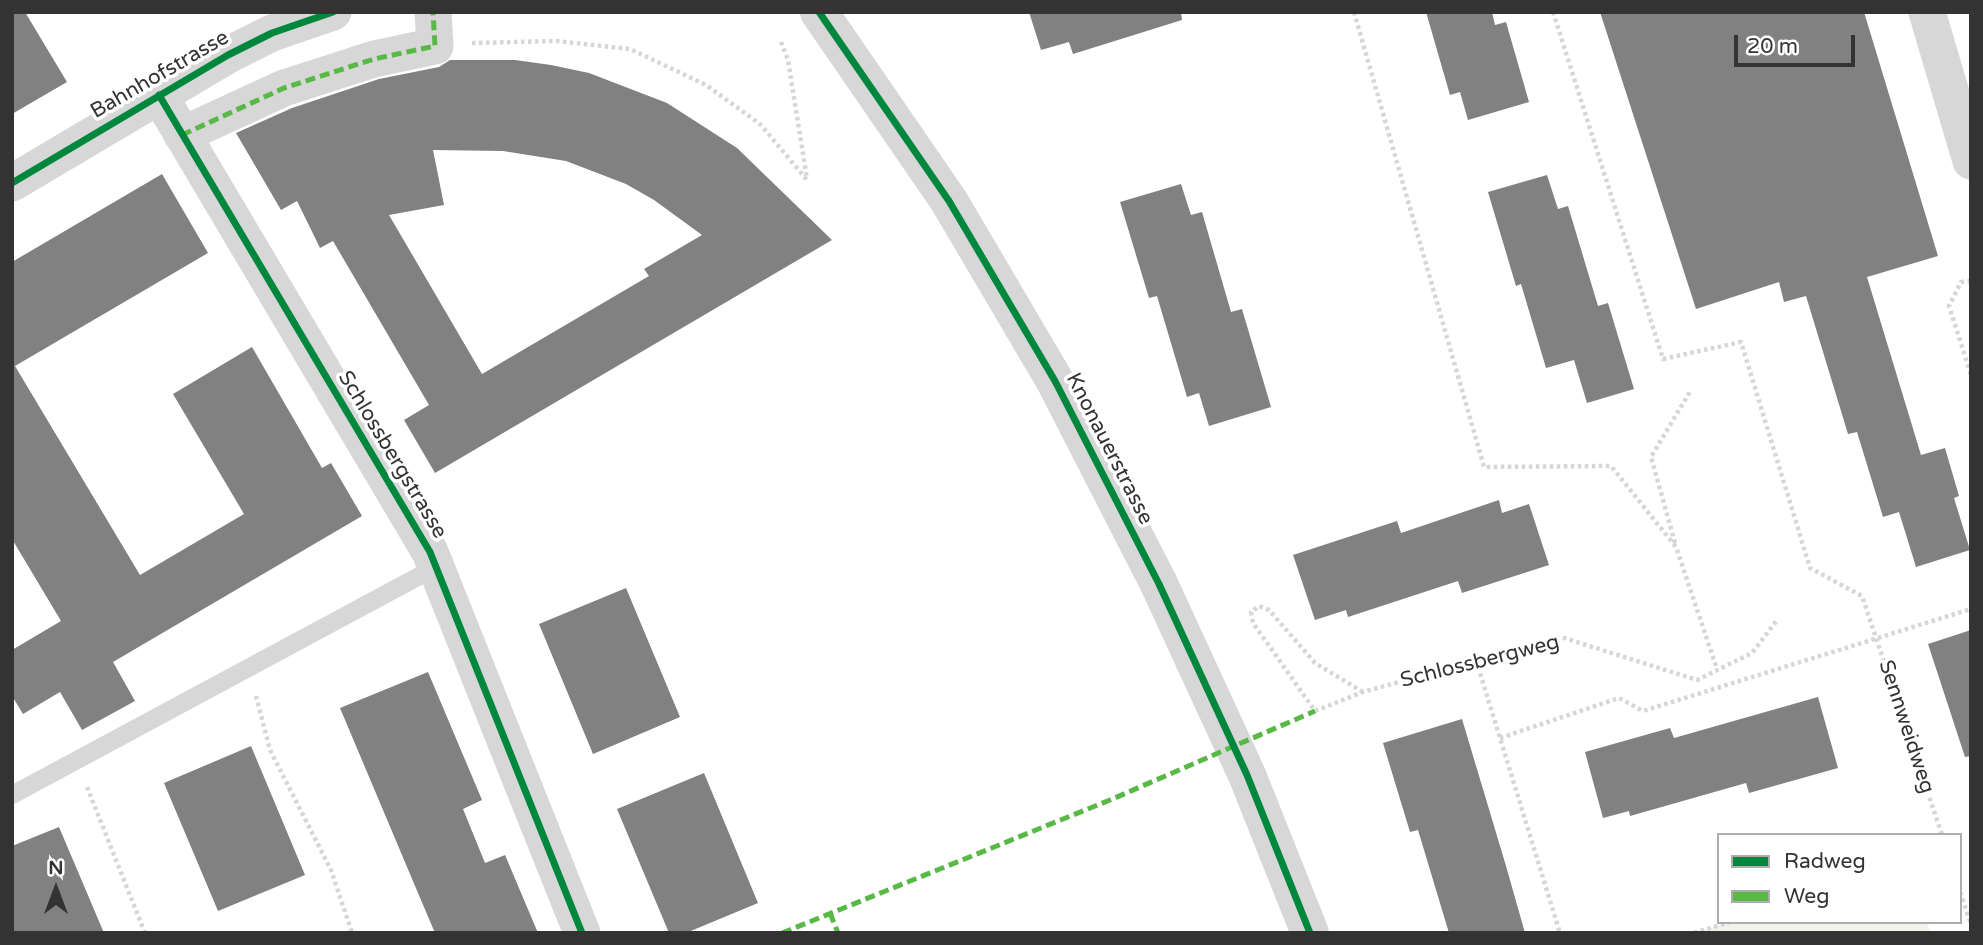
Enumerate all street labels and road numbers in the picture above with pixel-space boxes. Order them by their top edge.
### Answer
street label: Bahnhofstrasse [86,25,234,125]
street label: Schlossbergstrasse [332,367,452,543]
street label: Knonauerstrasse [1060,369,1158,529]
street label: Schlossbergweg [1398,630,1562,694]
street label: Sennweidweg [1873,657,1939,797]

